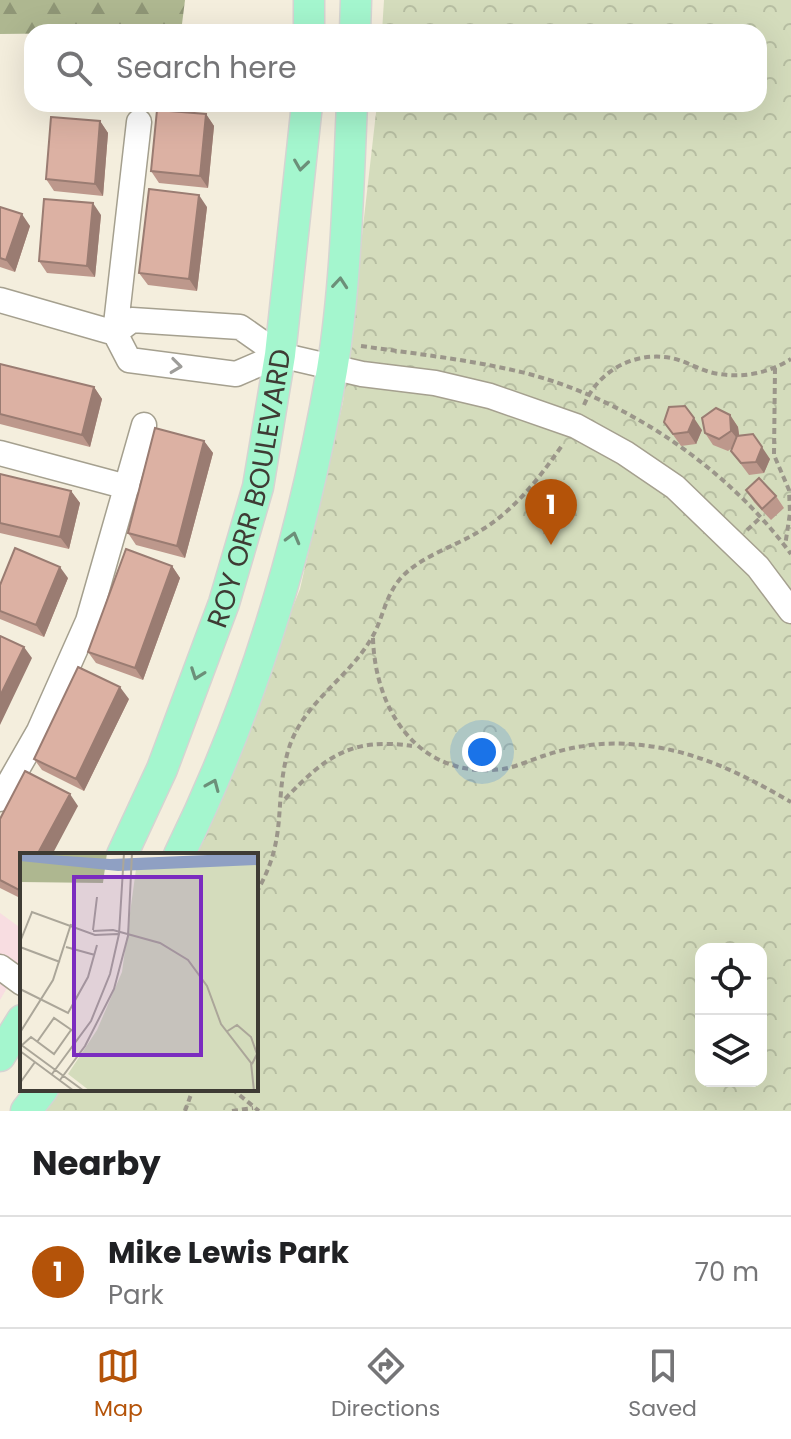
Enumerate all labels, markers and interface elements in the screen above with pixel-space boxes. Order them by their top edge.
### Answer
search box [24,24,767,112]
icon: search [52,46,96,90]
text: Search here [116,46,297,89]
one-way arrow [293,158,310,171]
one-way arrow [331,276,348,289]
street label: ROY ORR BOULEVARD [197,346,300,633]
one-way arrow [169,357,183,374]
pin: 1 [525,479,577,545]
one-way arrow [284,532,301,545]
one-way arrow [191,666,207,680]
your location [462,732,502,772]
one-way arrow [203,779,219,793]
inset map [20,853,258,1091]
map controls [695,943,767,1087]
button: locate [695,943,767,1015]
button: layers [695,1015,767,1087]
text: Nearby [32,1139,161,1187]
text: Mike Lewis Park [108,1231,349,1274]
text: 1 [53,1254,63,1290]
text: 70 m [695,1254,759,1290]
text: Park [108,1277,164,1313]
tab: Map [94,1344,143,1425]
tab: Directions [331,1344,440,1425]
tab: Saved [628,1344,697,1425]

